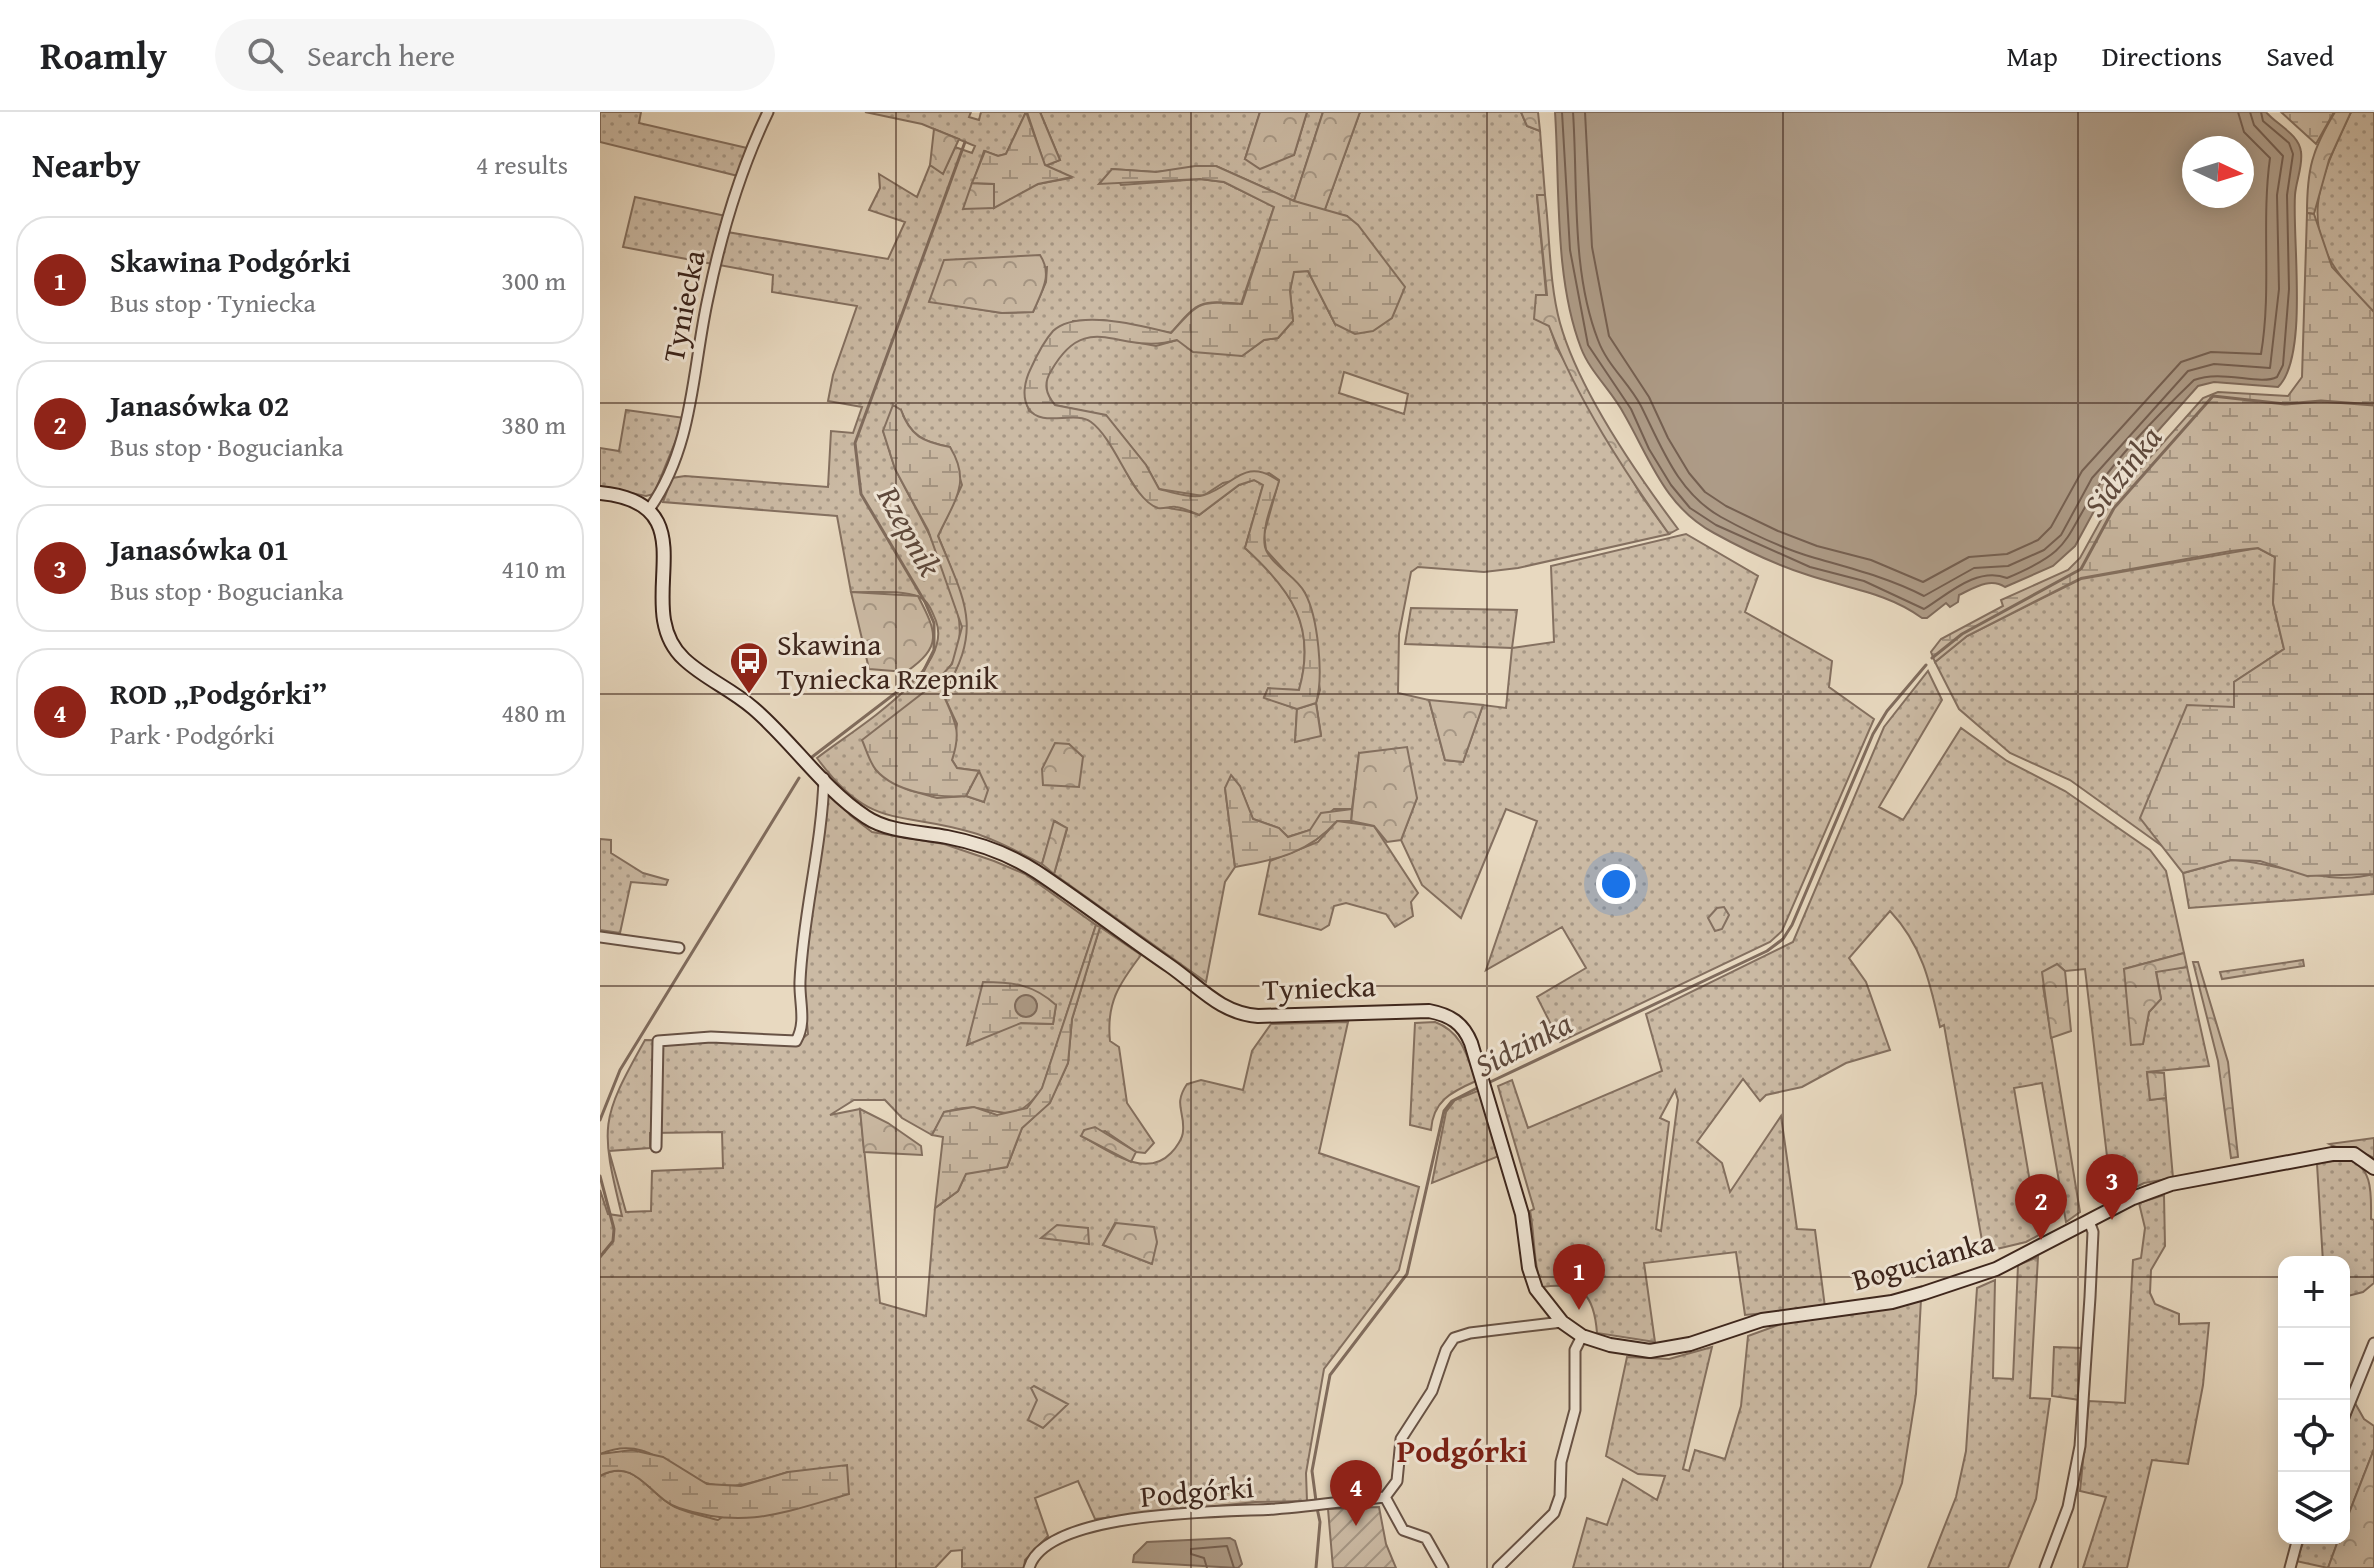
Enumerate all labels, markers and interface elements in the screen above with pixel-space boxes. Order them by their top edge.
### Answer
search box [215,19,775,91]
text: Roamly [40,27,167,83]
icon: search [243,33,287,77]
text: Search here [307,33,455,77]
text: Map [2006,35,2058,76]
text: Directions [2102,35,2222,76]
text: Saved [2266,35,2334,76]
north arrow [2182,136,2254,208]
text: Nearby [32,140,141,189]
text: 4 results [476,145,568,184]
text: Skawina Podgórki [110,239,351,283]
street label: Tyniecka [651,246,715,366]
text: 1 [53,261,67,300]
text: 300 m [501,261,566,300]
text: Bus stop · Tyniecka [110,283,316,322]
text: Janasówka 02 [110,383,289,427]
text: 2 [53,405,67,444]
text: 380 m [501,405,566,444]
water label: Sidzinka [2072,415,2173,526]
text: Bus stop · Bogucianka [110,427,344,466]
water label: Rzepnik [866,477,954,585]
text: Janasówka 01 [110,527,289,571]
text: 3 [53,549,67,588]
text: 410 m [501,549,566,588]
text: Bus stop · Bogucianka [110,571,344,610]
place label: Skawina Tyniecka Rzepnik [777,622,999,700]
bus stop icon: Skawina Tyniecka Rzepnik [728,640,770,695]
text: ROD „Podgórki” [110,671,327,715]
text: 4 [53,693,67,732]
text: 480 m [501,693,566,732]
text: Park · Podgórki [110,715,275,754]
your location [1596,864,1636,904]
street label: Tyniecka [1262,963,1376,1011]
water label: Sidzinka [1466,999,1580,1089]
pin: 3 [2086,1154,2138,1220]
pin: 2 [2015,1174,2067,1240]
street label: Bogucianka [1847,1219,1999,1301]
pin: 1 [1553,1244,1605,1310]
map controls [2278,1256,2350,1544]
button: + [2278,1256,2350,1328]
button: − [2278,1328,2350,1400]
button: locate [2278,1400,2350,1472]
district label: Podgórki [1397,1427,1527,1474]
pin: 4 [1330,1460,1382,1526]
street label: Podgórki [1138,1464,1256,1518]
button: layers [2278,1472,2350,1544]

